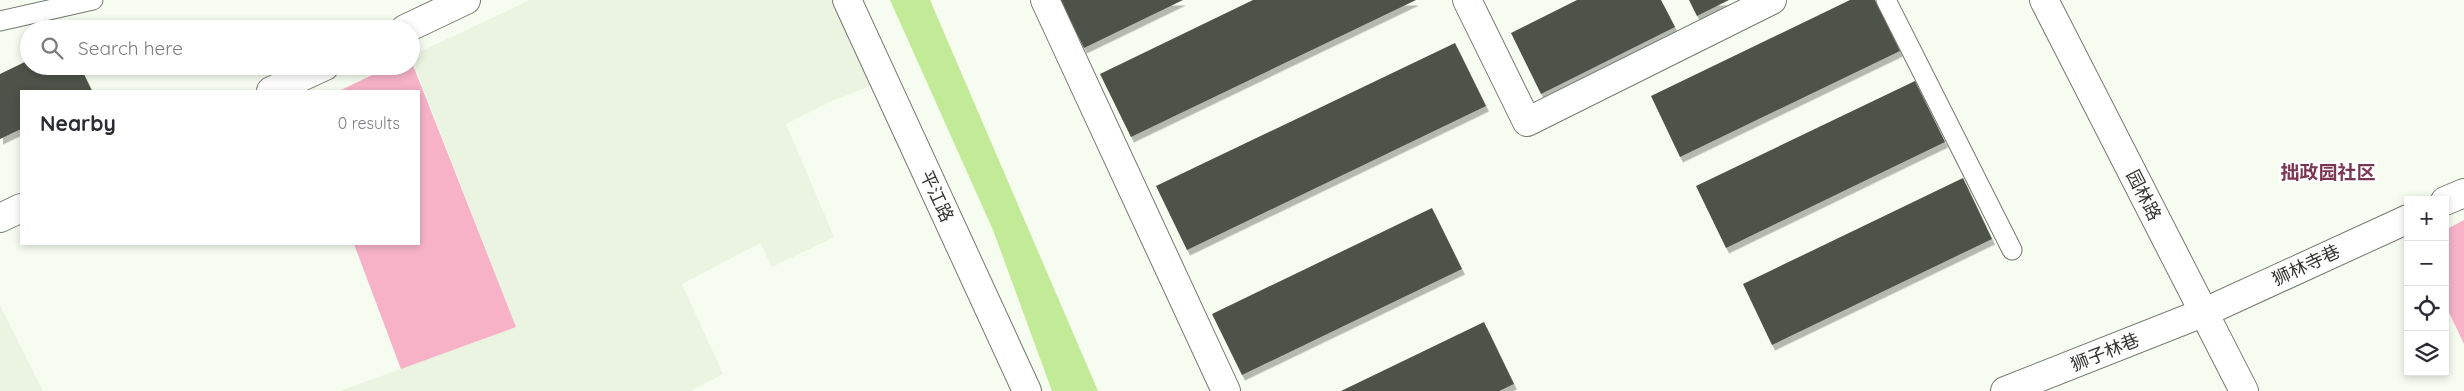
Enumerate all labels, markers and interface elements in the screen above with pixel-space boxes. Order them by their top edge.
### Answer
search box [20,20,420,75]
icon: search [38,34,66,62]
text: Search here [78,36,183,60]
text: Nearby [40,110,116,136]
text: 0 results [338,113,400,133]
district label: 拙政园社区 [2280,160,2376,184]
street label: 园林路 [2121,166,2167,224]
street label: 平江路 [915,167,959,225]
map controls [2404,196,2449,376]
button: + [2404,196,2449,241]
street label: 狮林寺巷 [2269,239,2343,291]
button: − [2404,241,2449,286]
button: locate [2404,286,2449,331]
street label: 狮子林巷 [2067,328,2143,376]
button: layers [2404,331,2449,376]

